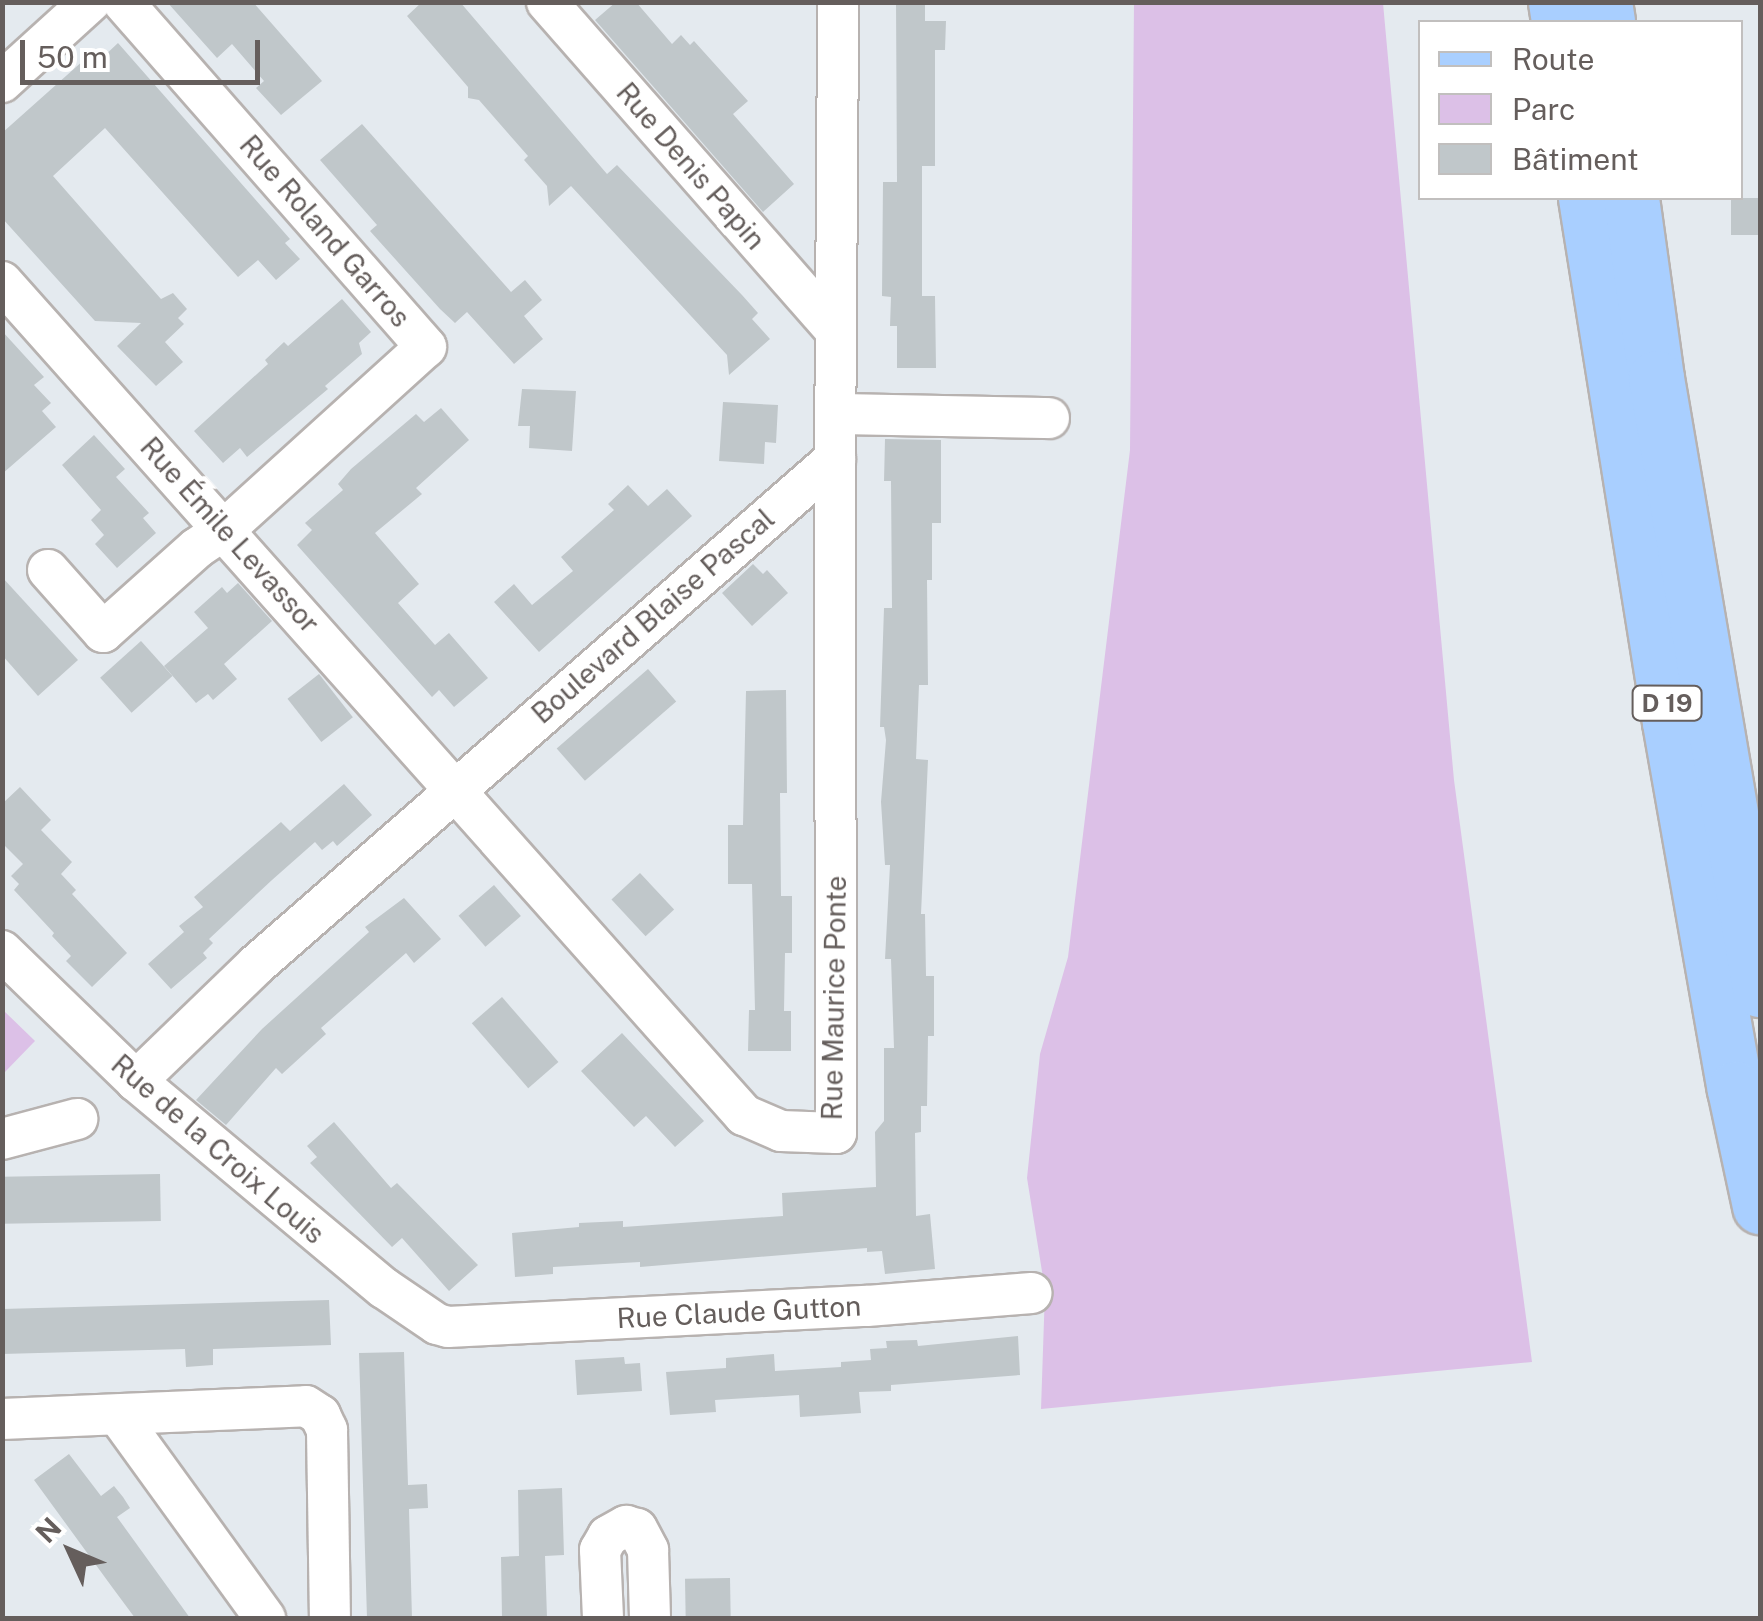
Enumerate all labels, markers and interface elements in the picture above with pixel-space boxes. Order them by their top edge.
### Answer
scale bar [25,20,265,82]
legend [1418,20,1743,200]
text: 50 m [37,39,108,75]
text: Route [1512,41,1594,77]
street label: Rue Denis Papin [609,76,773,256]
text: Parc [1512,91,1575,127]
street label: Rue Roland Garros [233,128,417,334]
text: Bâtiment [1512,141,1639,177]
street label: Rue Émile Levassor [133,430,327,640]
street label: Boulevard Blaise Pascal [525,502,781,730]
road number: D 19 [1630,683,1704,723]
street label: Rue Maurice Ponte [815,875,853,1121]
street label: Rue de la Croix Louis [104,1047,332,1251]
street label: Rue Claude Gutton [616,1289,862,1335]
north arrow [20,1501,120,1601]
text: N [29,1510,68,1549]

